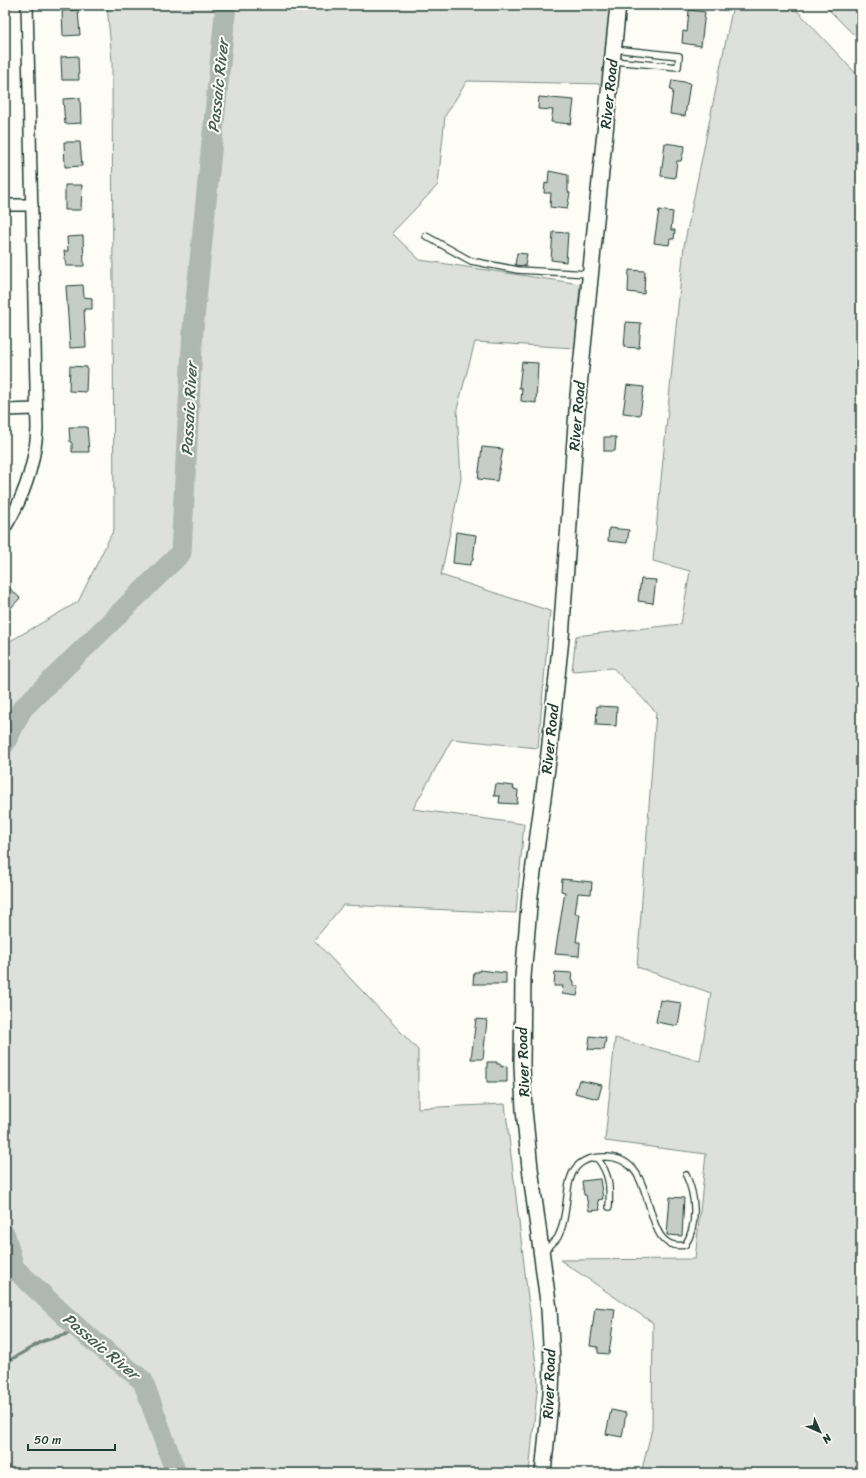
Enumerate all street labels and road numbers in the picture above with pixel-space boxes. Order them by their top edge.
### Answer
street label: River Road [592,57,626,130]
street label: River Road [561,379,593,452]
street label: River Road [533,702,567,775]
street label: River Road [509,1026,537,1097]
street label: River Road [535,1348,563,1419]

